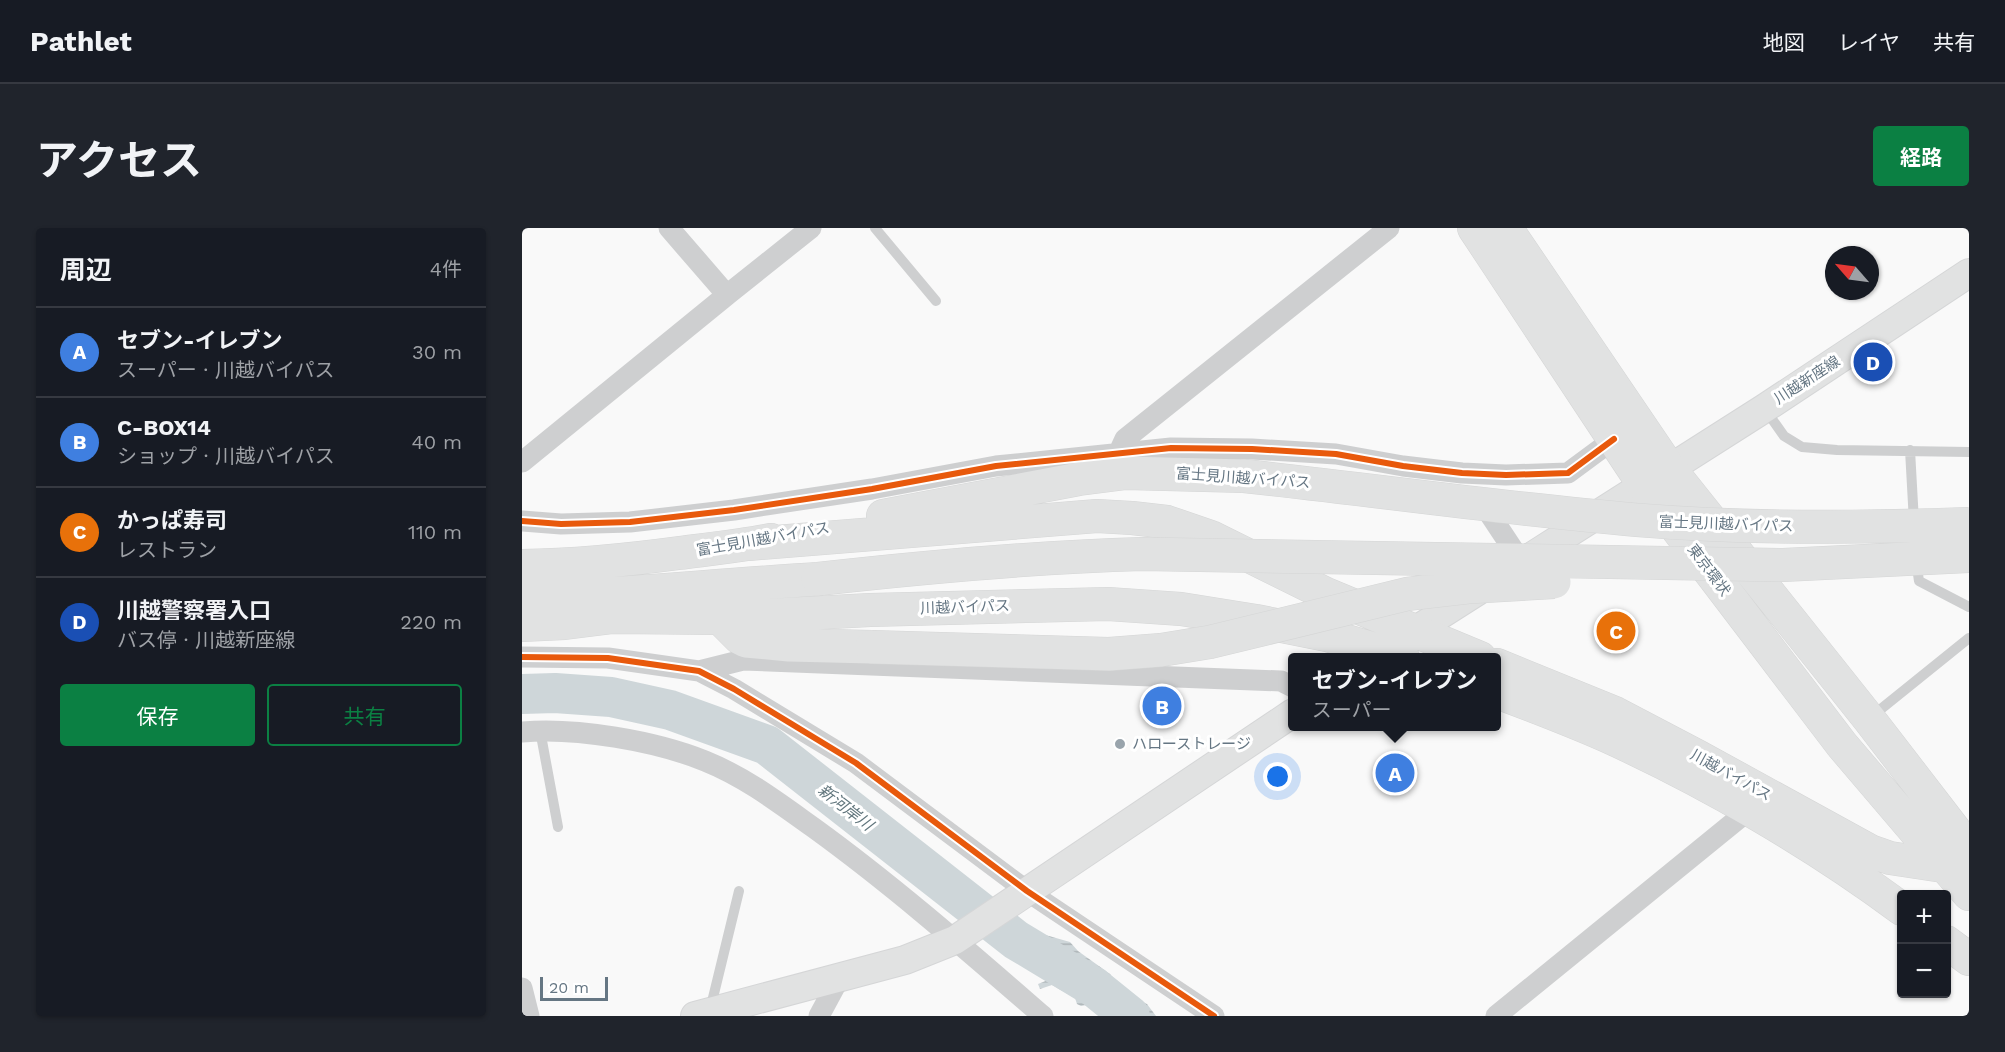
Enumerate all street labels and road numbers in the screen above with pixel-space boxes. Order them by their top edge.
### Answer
street label: 川越新座線 [1771,352,1843,408]
street label: 富士見川越バイパス [1175,464,1311,492]
street label: 富士見川越バイパス [1658,513,1794,535]
street label: 富士見川越バイパス [695,518,831,560]
street label: 東京環状 [1684,541,1734,599]
street label: 川越バイパス [920,596,1010,618]
street label: 川越バイパス [1687,745,1775,805]

